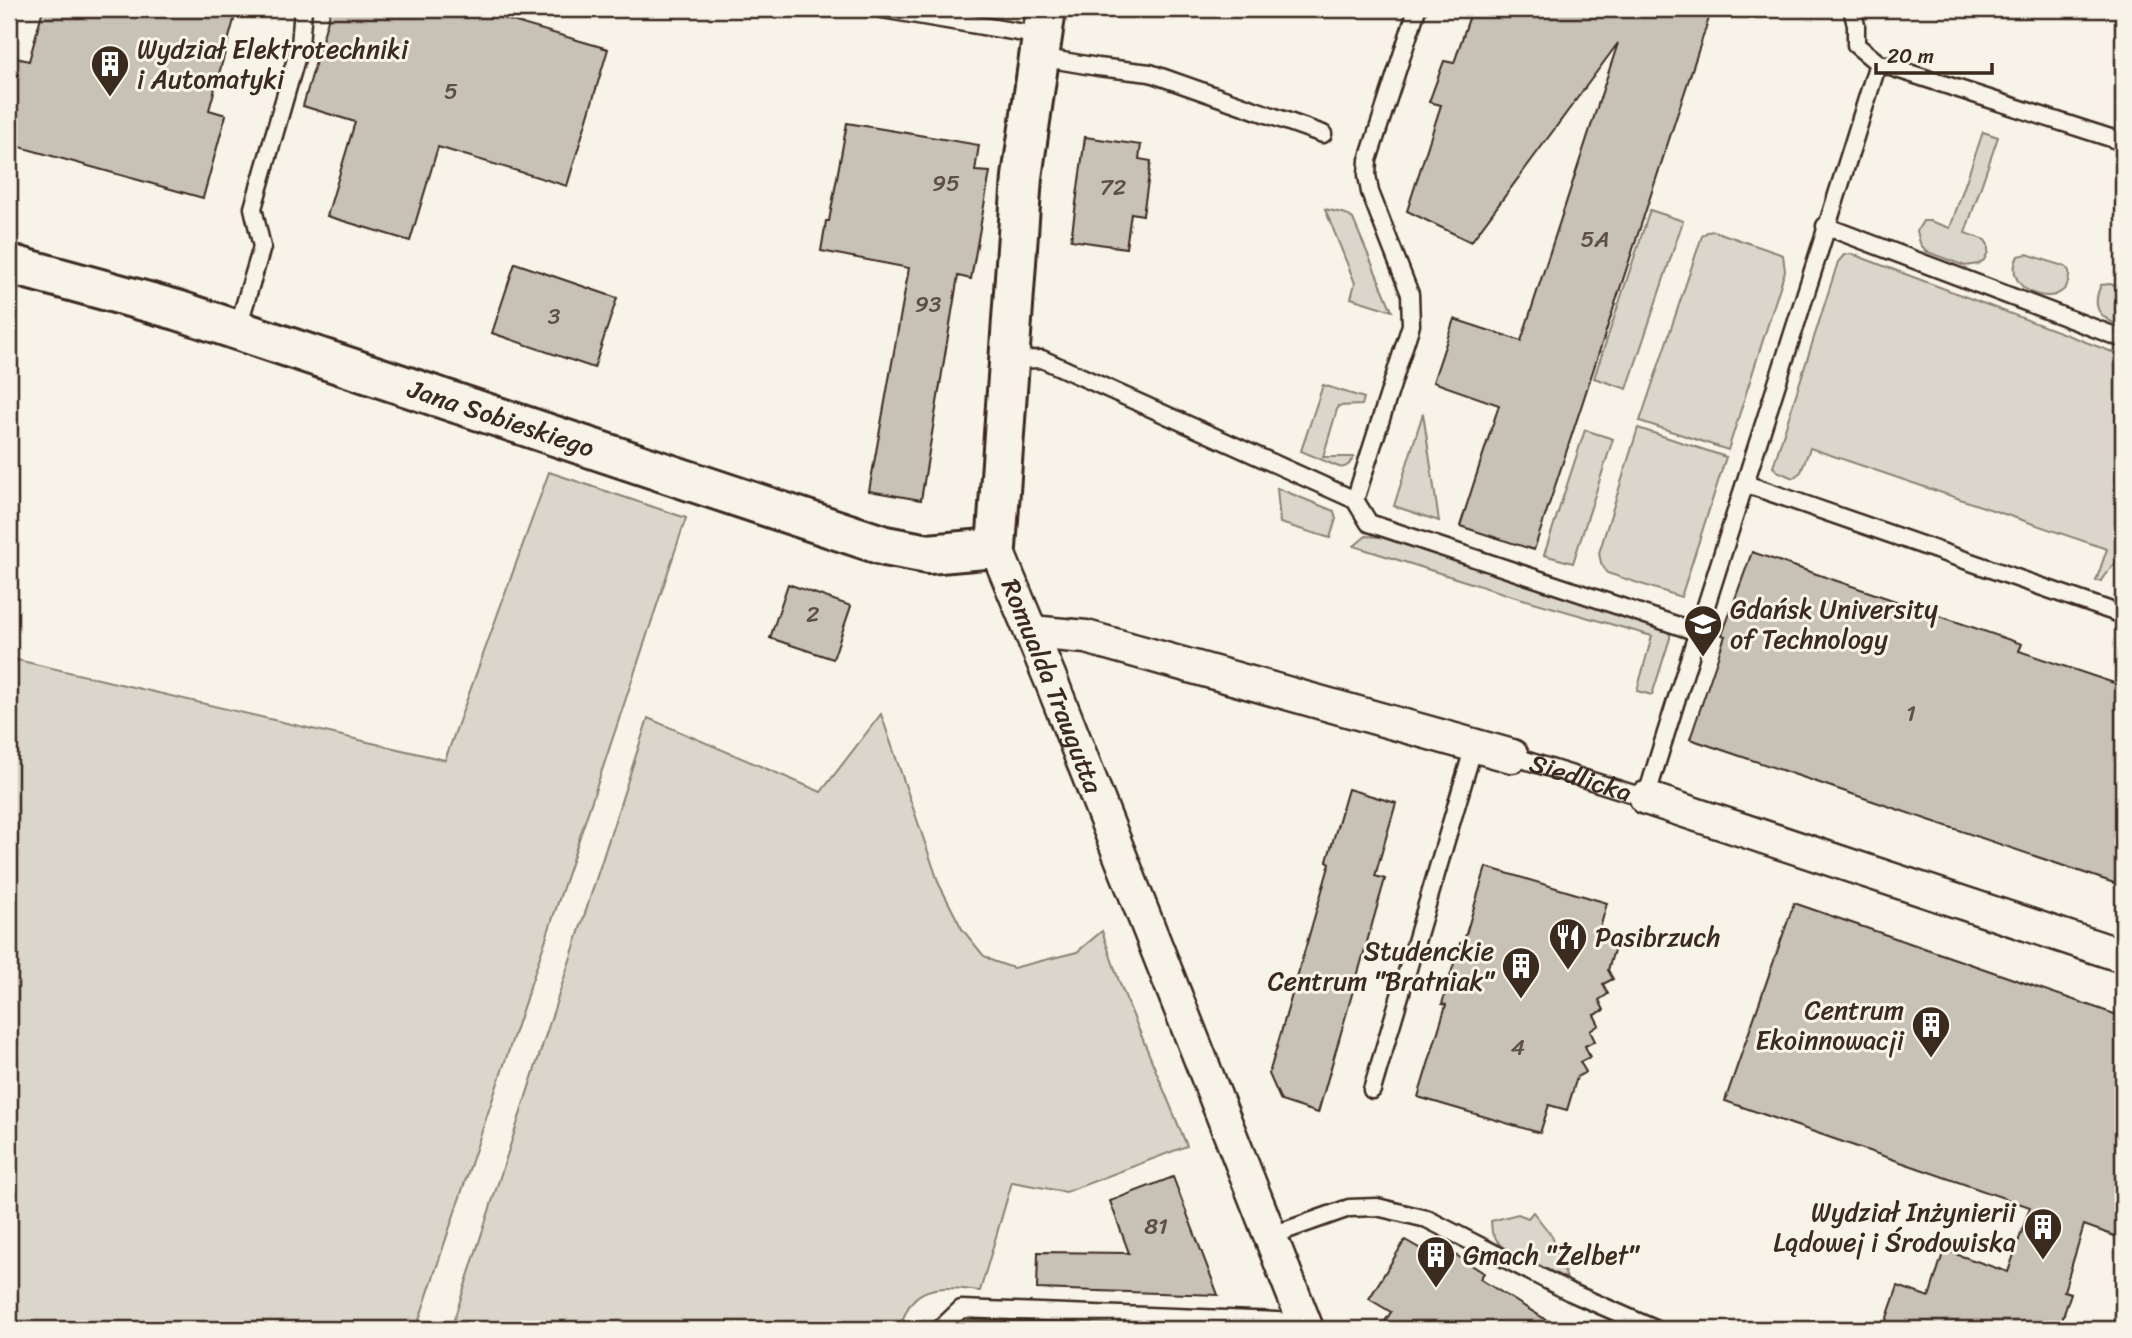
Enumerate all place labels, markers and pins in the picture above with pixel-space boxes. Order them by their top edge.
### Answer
place label: Wydział Elektrotechniki i Automatyki [137,26,409,102]
building icon: Wydział Elektrotechniki i Automatyki [89,43,131,98]
place label: Gdańsk University of Technology [1730,586,1939,662]
school or university icon: Gdańsk University of Technology [1682,603,1724,658]
place label: Pasibrzuch [1595,914,1720,960]
restaurant icon: Pasibrzuch [1547,916,1589,971]
place label: Studenckie Centrum "Bratniak" [1268,928,1496,1004]
building icon: Studenckie Centrum "Bratniak" [1500,945,1542,1000]
place label: Centrum Ekoinnowacji [1756,987,1905,1063]
building icon: Centrum Ekoinnowacji [1910,1004,1952,1059]
place label: Wydział Inżynierii Lądowej i Środowiska [1773,1189,2017,1265]
building icon: Wydział Inżynierii Lądowej i Środowiska [2022,1206,2064,1261]
place label: Gmach "Żelbet" [1463,1232,1641,1278]
building icon: Gmach "Żelbet" [1415,1234,1457,1289]

